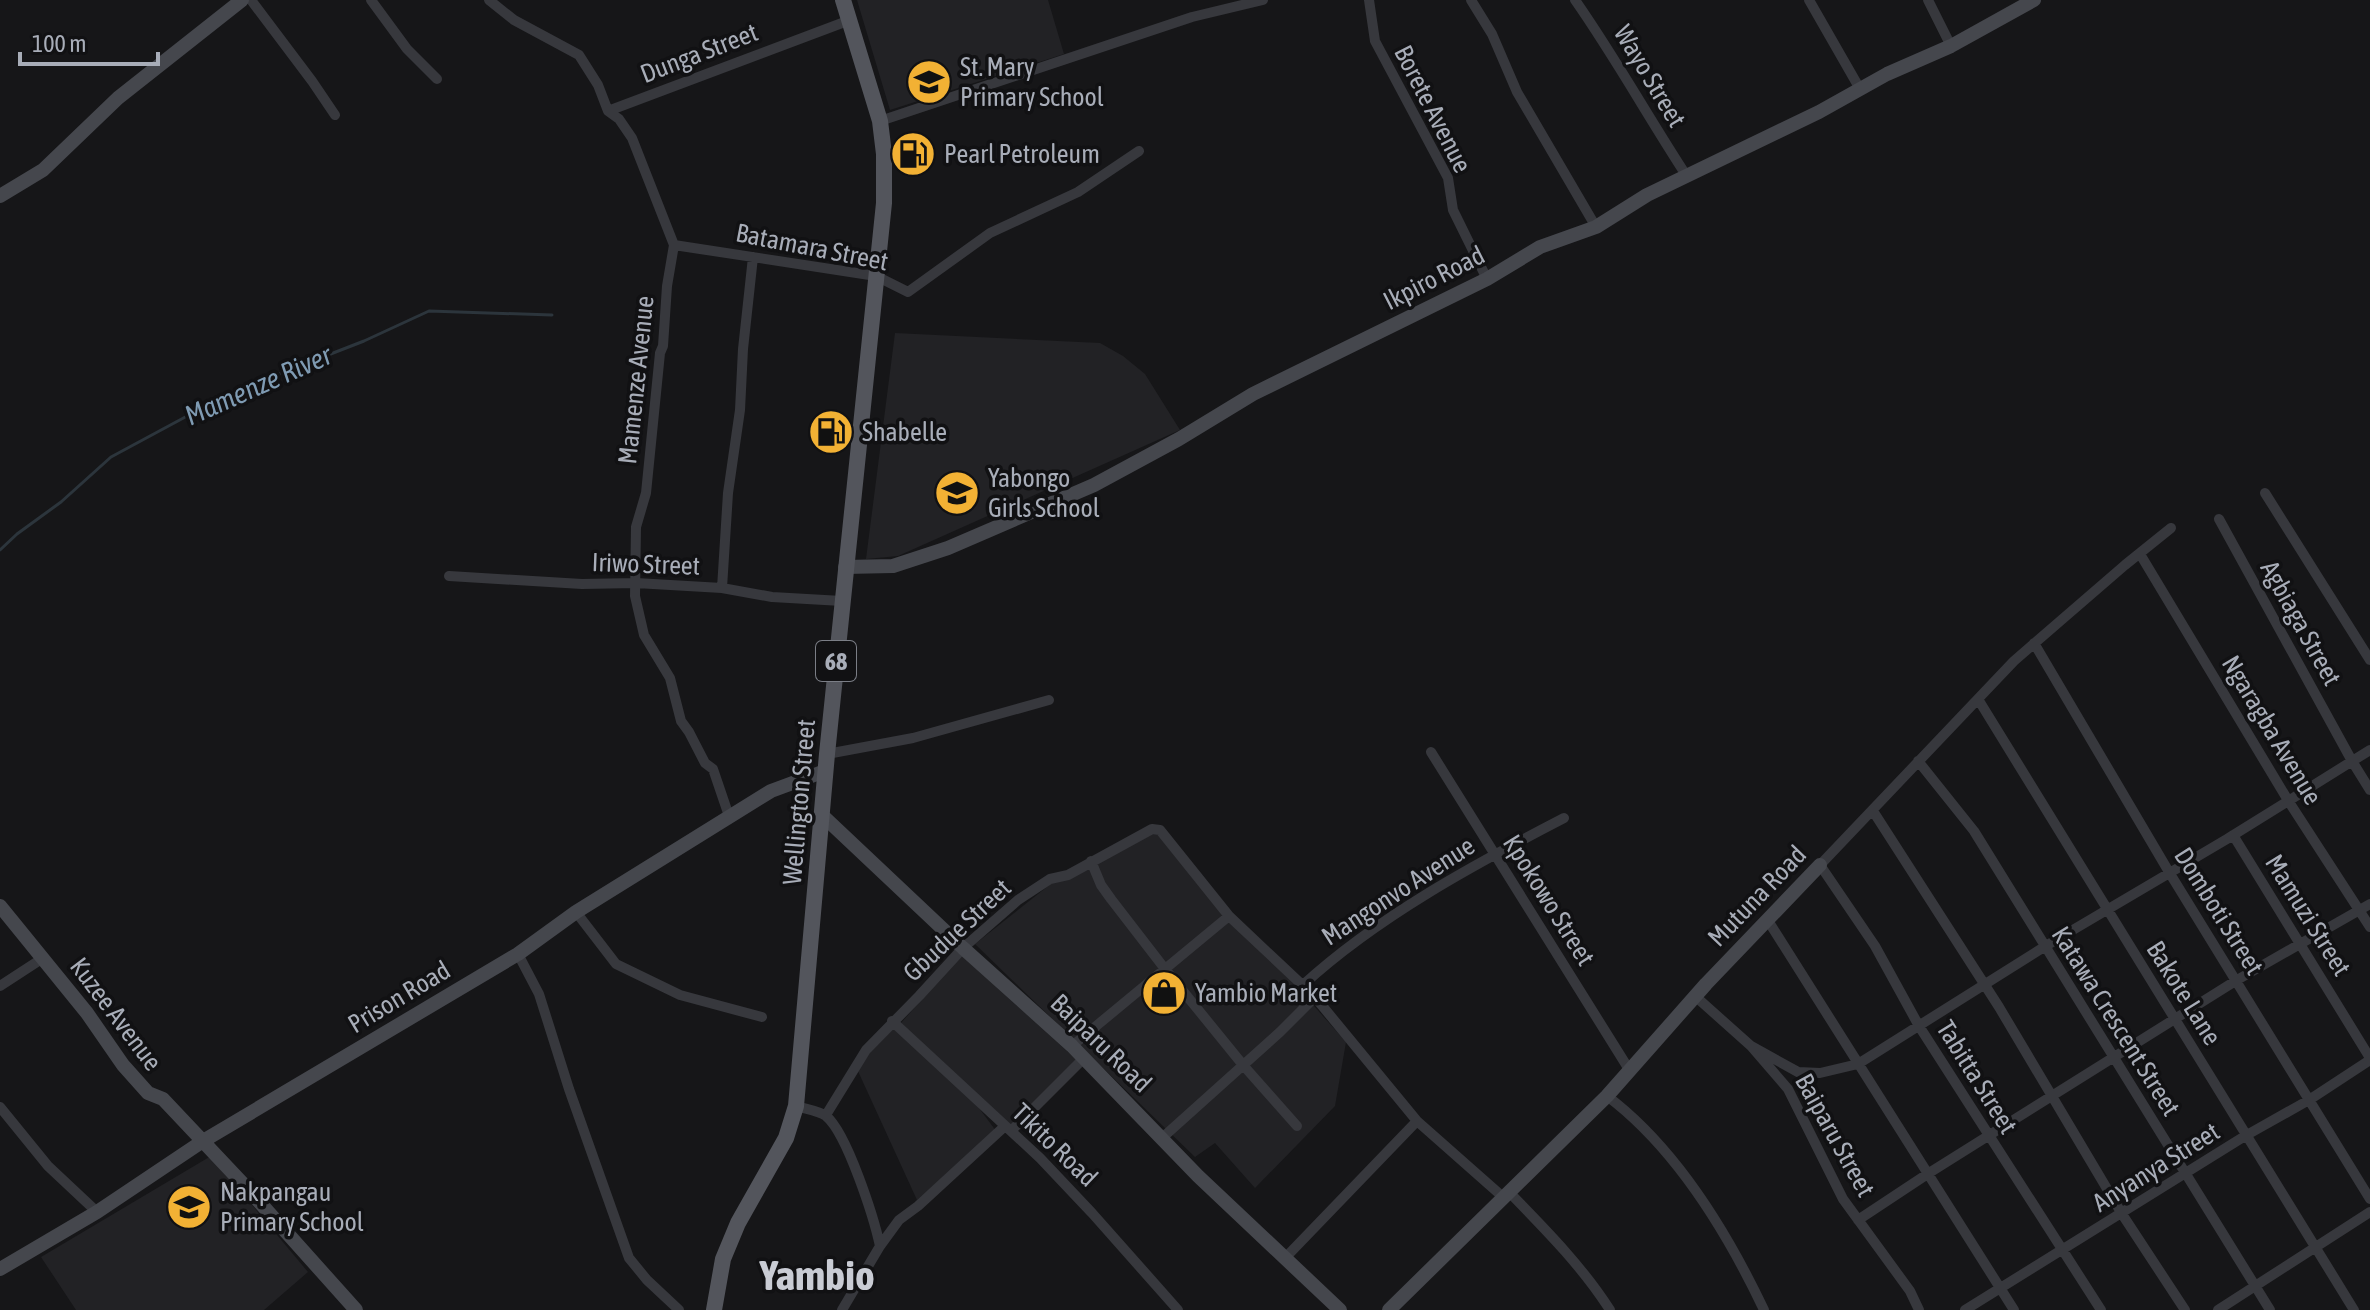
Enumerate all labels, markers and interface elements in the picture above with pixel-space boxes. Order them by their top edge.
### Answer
scale bar [20,16,158,66]
street label: Dunga Street [636,17,762,89]
street label: Wayo Street [1608,20,1692,132]
text: 100 m [32,30,86,57]
street label: Borete Avenue [1388,40,1478,178]
place label: St. Mary Primary School [960,52,1104,112]
school or university icon: St. Mary Primary School [905,58,953,106]
fuel station icon: Pearl Petroleum [889,130,937,178]
place label: Pearl Petroleum [944,139,1100,169]
street label: Batamara Street [733,218,891,276]
street label: Ikpiro Road [1378,240,1490,316]
street label: Mamenze Avenue [612,294,660,466]
water label: Mamenze River [180,338,338,432]
fuel station icon: Shabelle [807,408,855,456]
place label: Shabelle [862,417,947,447]
place label: Yabongo Girls School [988,463,1100,523]
school or university icon: Yabongo Girls School [933,469,981,517]
street label: Iriwo Street [591,547,701,581]
street label: Agbiaga Street [2255,556,2347,690]
road number: 68 [816,641,856,681]
street label: Ngaragba Avenue [2216,650,2328,810]
street label: Wellington Street [777,718,821,886]
street label: Kpokowo Street [1497,829,1601,971]
street label: Mangonvo Avenue [1316,831,1480,951]
street label: Mutuna Road [1702,840,1812,952]
street label: Domboti Street [2168,842,2270,980]
street label: Mamuzi Street [2259,849,2357,981]
street label: Gbudue Street [897,873,1017,987]
street label: Katawa Crescent Street [2046,921,2186,1121]
street label: Bakote Lane [2140,936,2228,1050]
street label: Kuzee Avenue [64,952,168,1076]
street label: Prison Road [343,955,455,1039]
shop icon: Yambio Market [1140,969,1188,1017]
place label: Yambio Market [1195,978,1337,1008]
street label: Baiparu Road [1044,988,1158,1098]
street label: Tabitta Street [1930,1015,2024,1139]
street label: Baiparu Street [1789,1068,1881,1202]
street label: Tikito Road [1006,1097,1104,1193]
street label: Anyanya Street [2087,1116,2225,1218]
place label: Nakpangau Primary School [220,1177,364,1237]
school or university icon: Nakpangau Primary School [165,1183,213,1231]
district label: Yambio [758,1251,875,1299]

